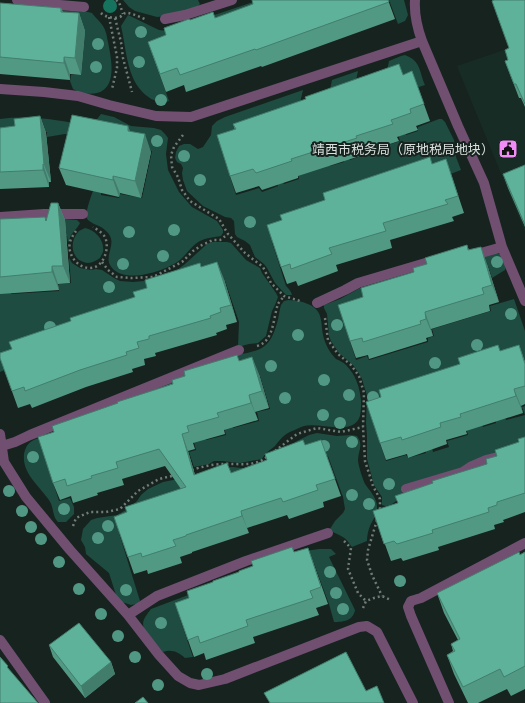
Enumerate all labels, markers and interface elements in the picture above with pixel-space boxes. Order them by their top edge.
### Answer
public building icon: 靖西市税务局（原地税局地块） [497,138,519,160]
place label: 靖西市税务局（原地税局地块） [312,141,494,157]

